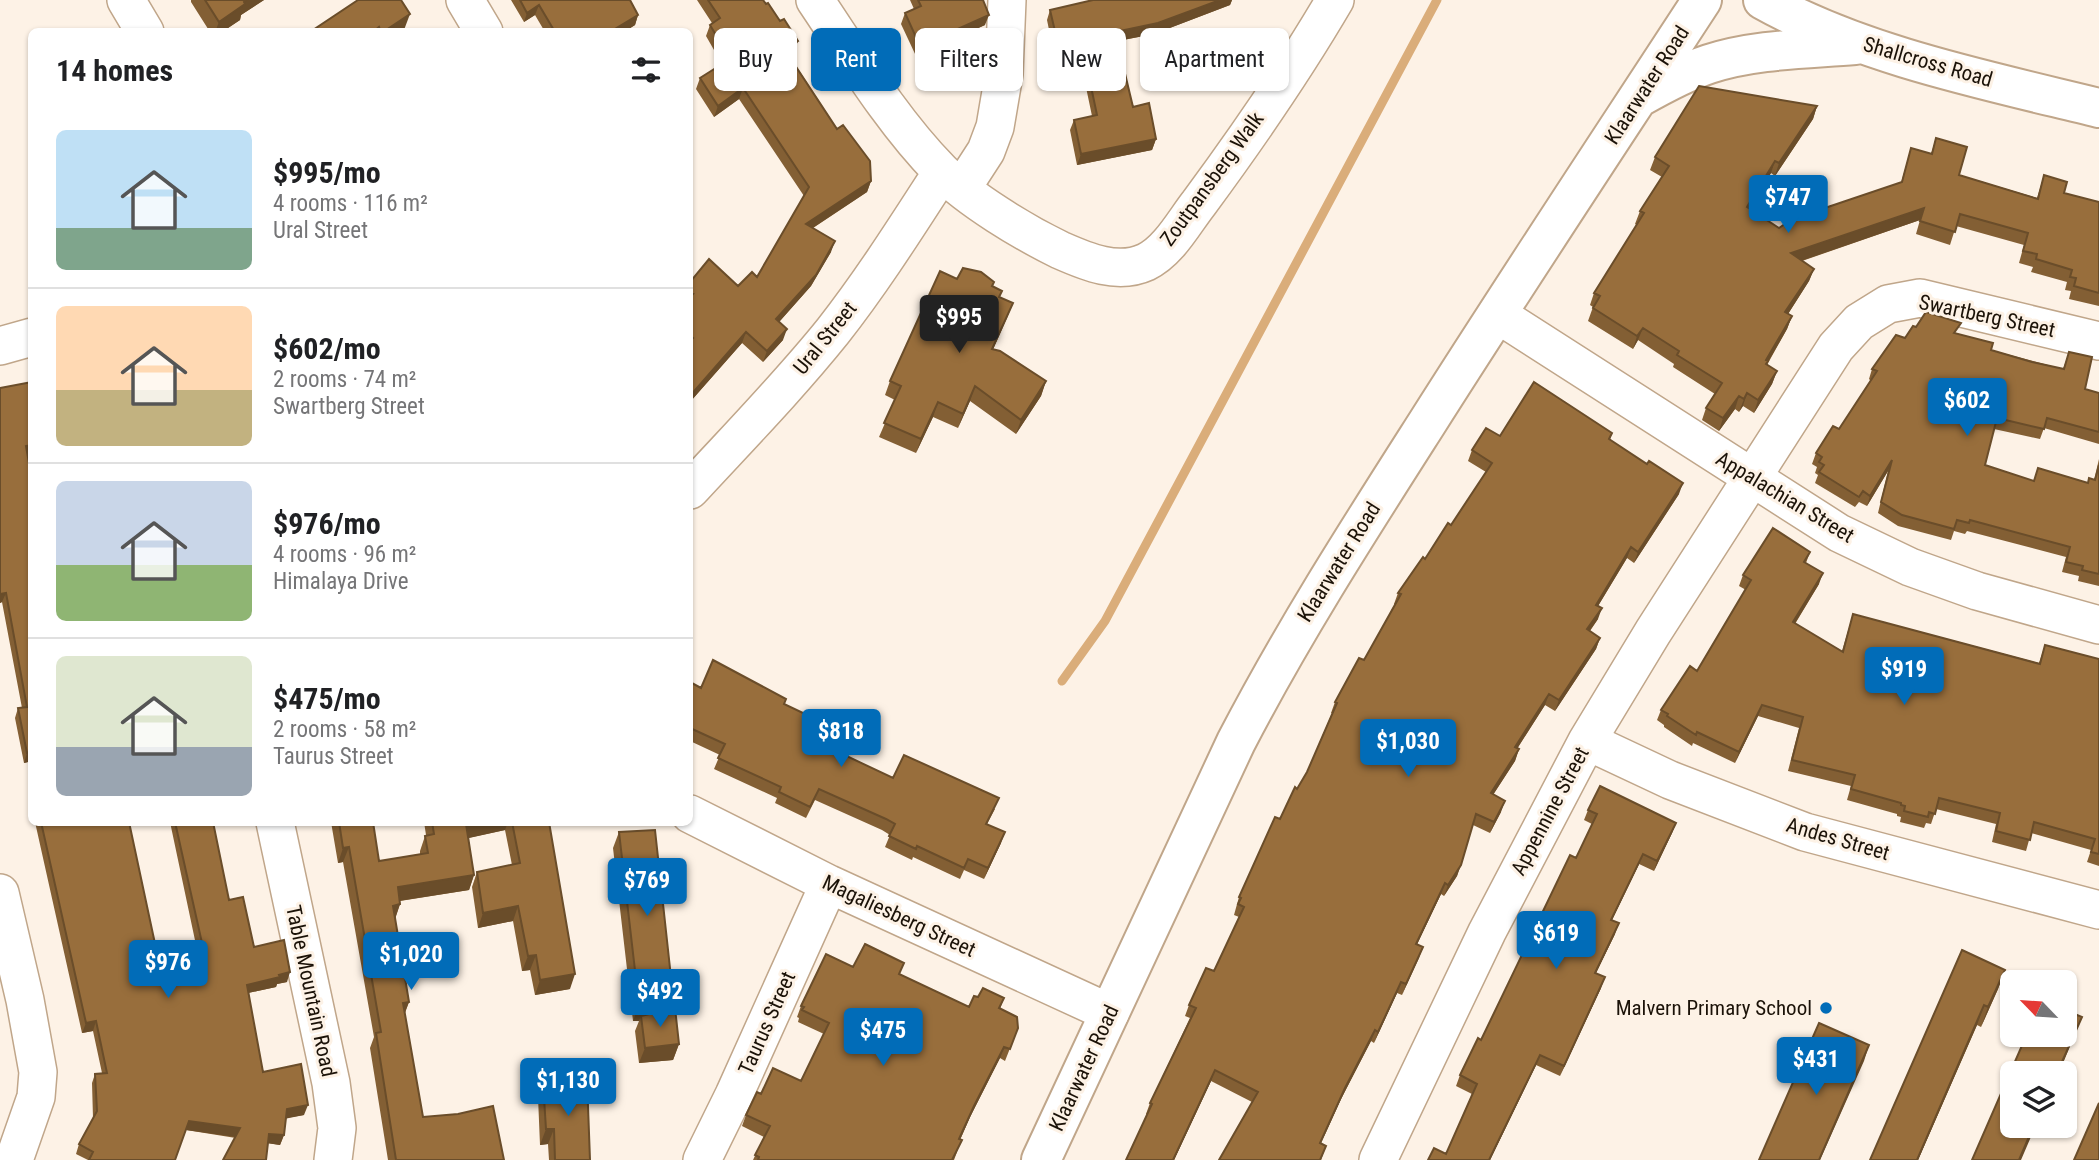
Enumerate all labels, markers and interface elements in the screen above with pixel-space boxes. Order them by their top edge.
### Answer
street label: Klaarwater Road [1600,21,1694,149]
chip: Buy [714,28,797,91]
chip: Rent [811,28,901,91]
chip: Filters [915,28,1023,91]
chip: New [1037,28,1126,91]
chip: Apartment [1140,28,1289,91]
street label: Shallcross Road [1861,32,1995,92]
icon: filters [627,51,665,89]
text: 14 homes [56,53,173,88]
street label: Zoutpansberg Walk [1155,107,1269,251]
text: $995/mo [273,155,381,190]
icon: home [112,158,196,242]
pin: $747 [1747,176,1829,235]
text: $747 [1765,184,1811,211]
text: 4 rooms · 116 m² [273,190,428,217]
text: Ural Street [273,217,368,244]
street label: Swartberg Street [1917,290,2057,342]
pin: $995 [918,296,1000,355]
street label: Ural Street [788,297,862,379]
text: $995 [936,304,982,331]
text: $602/mo [273,331,381,366]
icon: home [112,334,196,418]
text: 2 rooms · 74 m² [273,366,416,393]
pin: $602 [1926,378,2008,438]
text: $602 [1944,387,1990,414]
text: Swartberg Street [273,393,425,420]
street label: Appalachian Street [1712,446,1858,548]
street label: Klaarwater Road [1293,498,1385,626]
text: $976/mo [273,506,381,541]
icon: home [112,509,196,593]
text: 4 rooms · 96 m² [273,541,416,568]
text: Himalaya Drive [273,568,409,595]
pin: $919 [1863,648,1945,707]
text: $919 [1881,656,1927,683]
text: $475/mo [273,681,381,716]
icon: home [112,684,196,768]
pin: $818 [800,710,882,769]
text: 2 rooms · 58 m² [273,716,416,743]
text: $818 [818,718,864,745]
pin: $1,030 [1351,720,1465,779]
text: $1,030 [1376,728,1440,755]
text: Taurus Street [273,743,394,770]
street label: Appennine Street [1506,743,1594,879]
street label: Andes Street [1784,813,1892,865]
pin: $769 [606,858,688,918]
text: $769 [624,867,670,894]
street label: Magaliesberg Street [819,870,979,962]
street label: Table Mountain Road [281,903,341,1079]
pin: $619 [1515,912,1597,971]
text: $619 [1533,920,1579,947]
pin: $1,020 [354,932,468,992]
pin: $976 [127,940,209,1000]
text: $1,020 [379,941,443,968]
text: $976 [145,949,191,976]
street label: Taurus Street [734,968,800,1078]
pin: $492 [619,970,701,1029]
north arrow [2000,970,2077,1046]
map controls [2000,970,2077,1138]
text: $492 [637,978,683,1005]
place label: Malvern Primary School [1616,996,1812,1020]
marker: Malvern Primary School [1818,1000,1834,1016]
street label: Klaarwater Road [1044,1001,1124,1135]
pin: $475 [842,1009,924,1068]
text: $475 [860,1017,906,1044]
pin: $431 [1775,1038,1857,1097]
text: $431 [1793,1046,1839,1073]
pin: $1,130 [511,1058,625,1118]
button: layers [2000,1061,2077,1138]
text: $1,130 [536,1067,600,1094]

